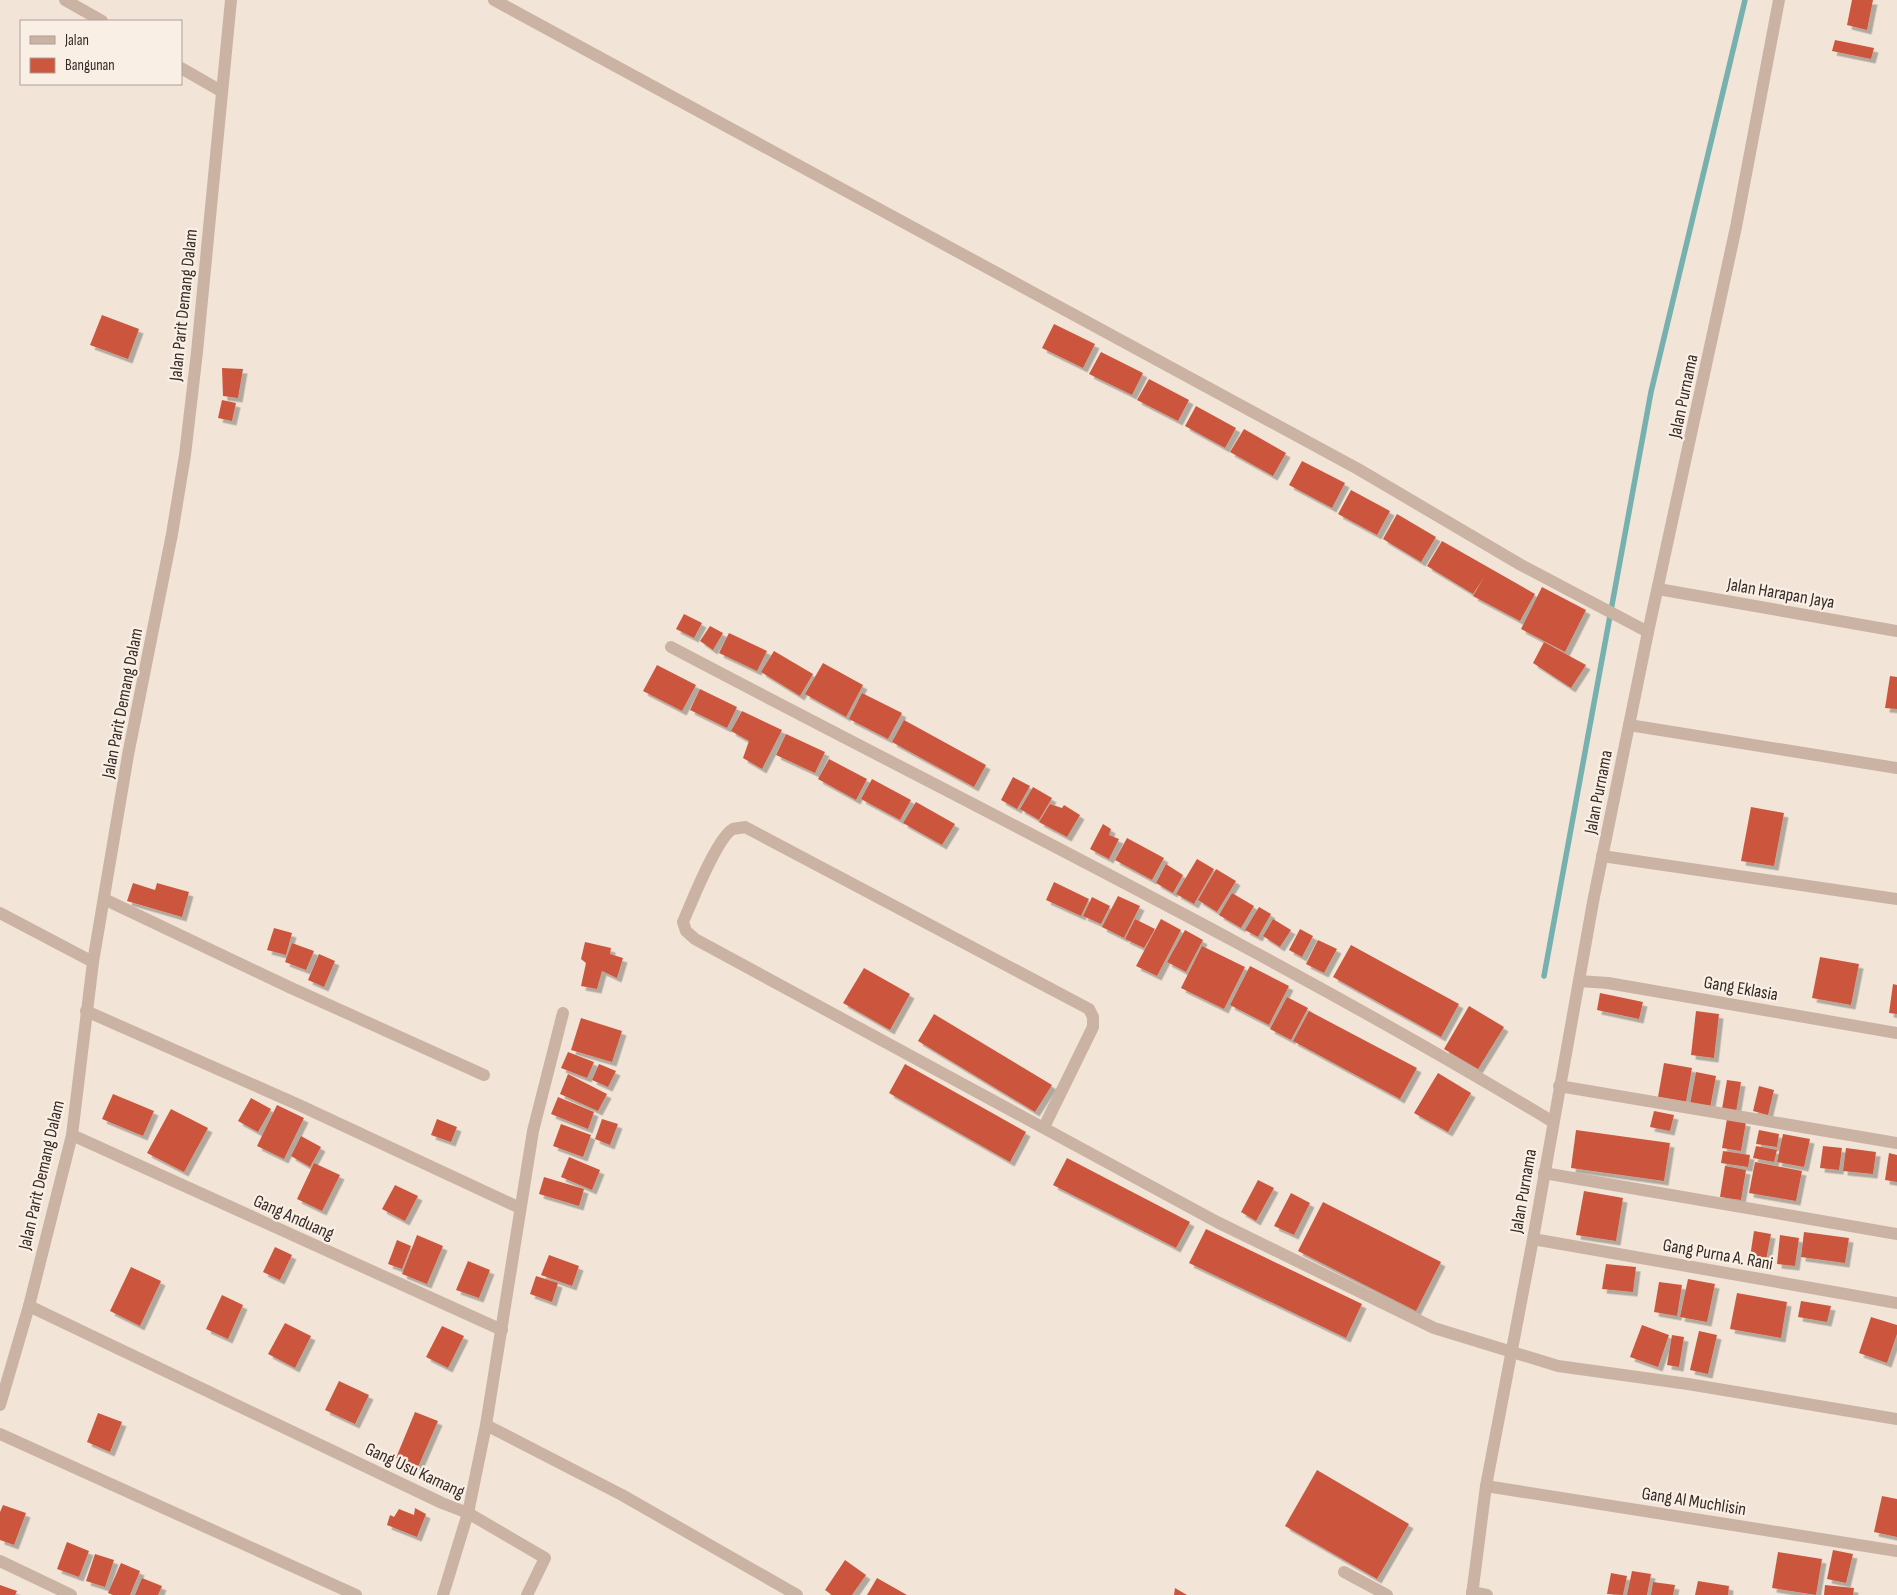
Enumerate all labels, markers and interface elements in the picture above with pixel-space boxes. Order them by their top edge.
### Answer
legend [20,20,182,85]
text: Jalan [64,31,89,50]
text: Bangunan [65,56,115,75]
street label: Jalan Parit Demang Dalam [165,228,202,383]
street label: Jalan Purnama [1664,352,1703,441]
street label: Jalan Harapan Jaya [1725,574,1836,613]
street label: Jalan Parit Demang Dalam [97,626,147,781]
street label: Jalan Purnama [1580,748,1617,837]
street label: Gang Eklasia [1702,972,1780,1005]
street label: Jalan Parit Demang Dalam [14,1098,69,1253]
street label: Jalan Purnama [1506,1147,1541,1236]
street label: Gang Anduang [250,1190,337,1245]
street label: Gang Purna A. Rani [1661,1234,1775,1275]
street label: Gang Usu Kamang [362,1438,468,1503]
street label: Gang Al Muchlisin [1640,1483,1748,1520]

